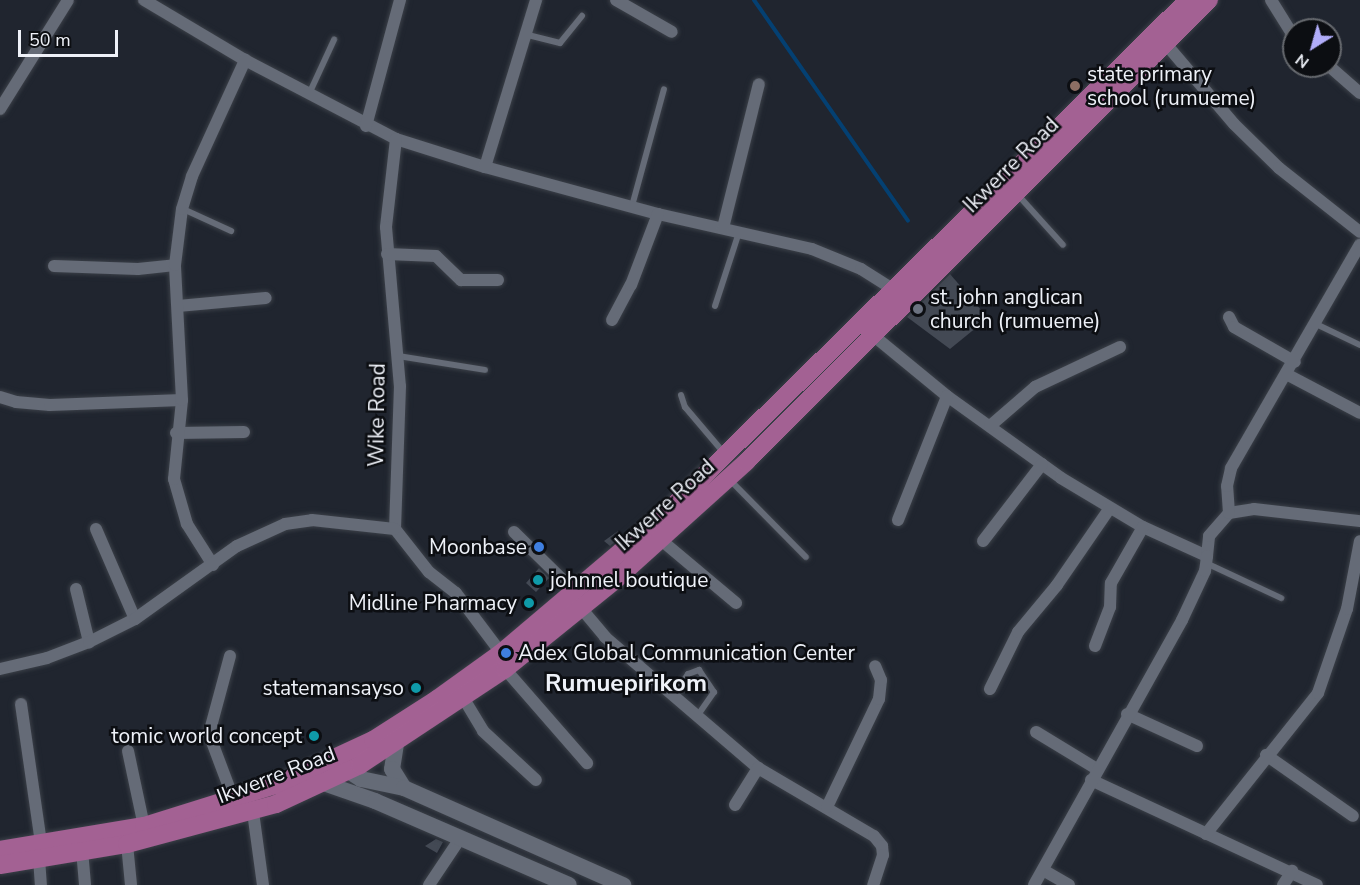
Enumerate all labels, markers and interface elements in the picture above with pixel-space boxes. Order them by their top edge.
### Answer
scale bar [21,18,122,56]
north arrow [1282,18,1342,78]
text: 50 m [29,28,71,52]
text: N [1291,48,1314,73]
place label: state primary school (rumueme) [1087,61,1256,111]
marker: state primary school (rumueme) [1068,79,1082,93]
street label: Ikwerre Road [958,112,1064,218]
place label: st. john anglican church (rumueme) [930,284,1100,334]
marker: st. john anglican church (rumueme) [911,302,925,316]
street label: Wike Road [363,363,391,467]
street label: Ikwerre Road [610,454,720,556]
place label: Moonbase [429,534,527,560]
marker: Moonbase [532,540,546,554]
place label: johnnel boutique [550,567,708,593]
marker: johnnel boutique [531,573,545,587]
place label: Midline Pharmacy [349,590,517,616]
marker: Midline Pharmacy [522,596,536,610]
place label: Adex Global Communication Center [518,640,855,666]
marker: Adex Global Communication Center [499,646,513,660]
district label: Rumuepirikom [545,670,707,698]
place label: statemansayso [263,675,404,701]
marker: statemansayso [409,681,423,695]
place label: tomic world concept [111,723,302,749]
marker: tomic world concept [307,729,321,743]
street label: Ikwerre Road [213,741,339,809]

